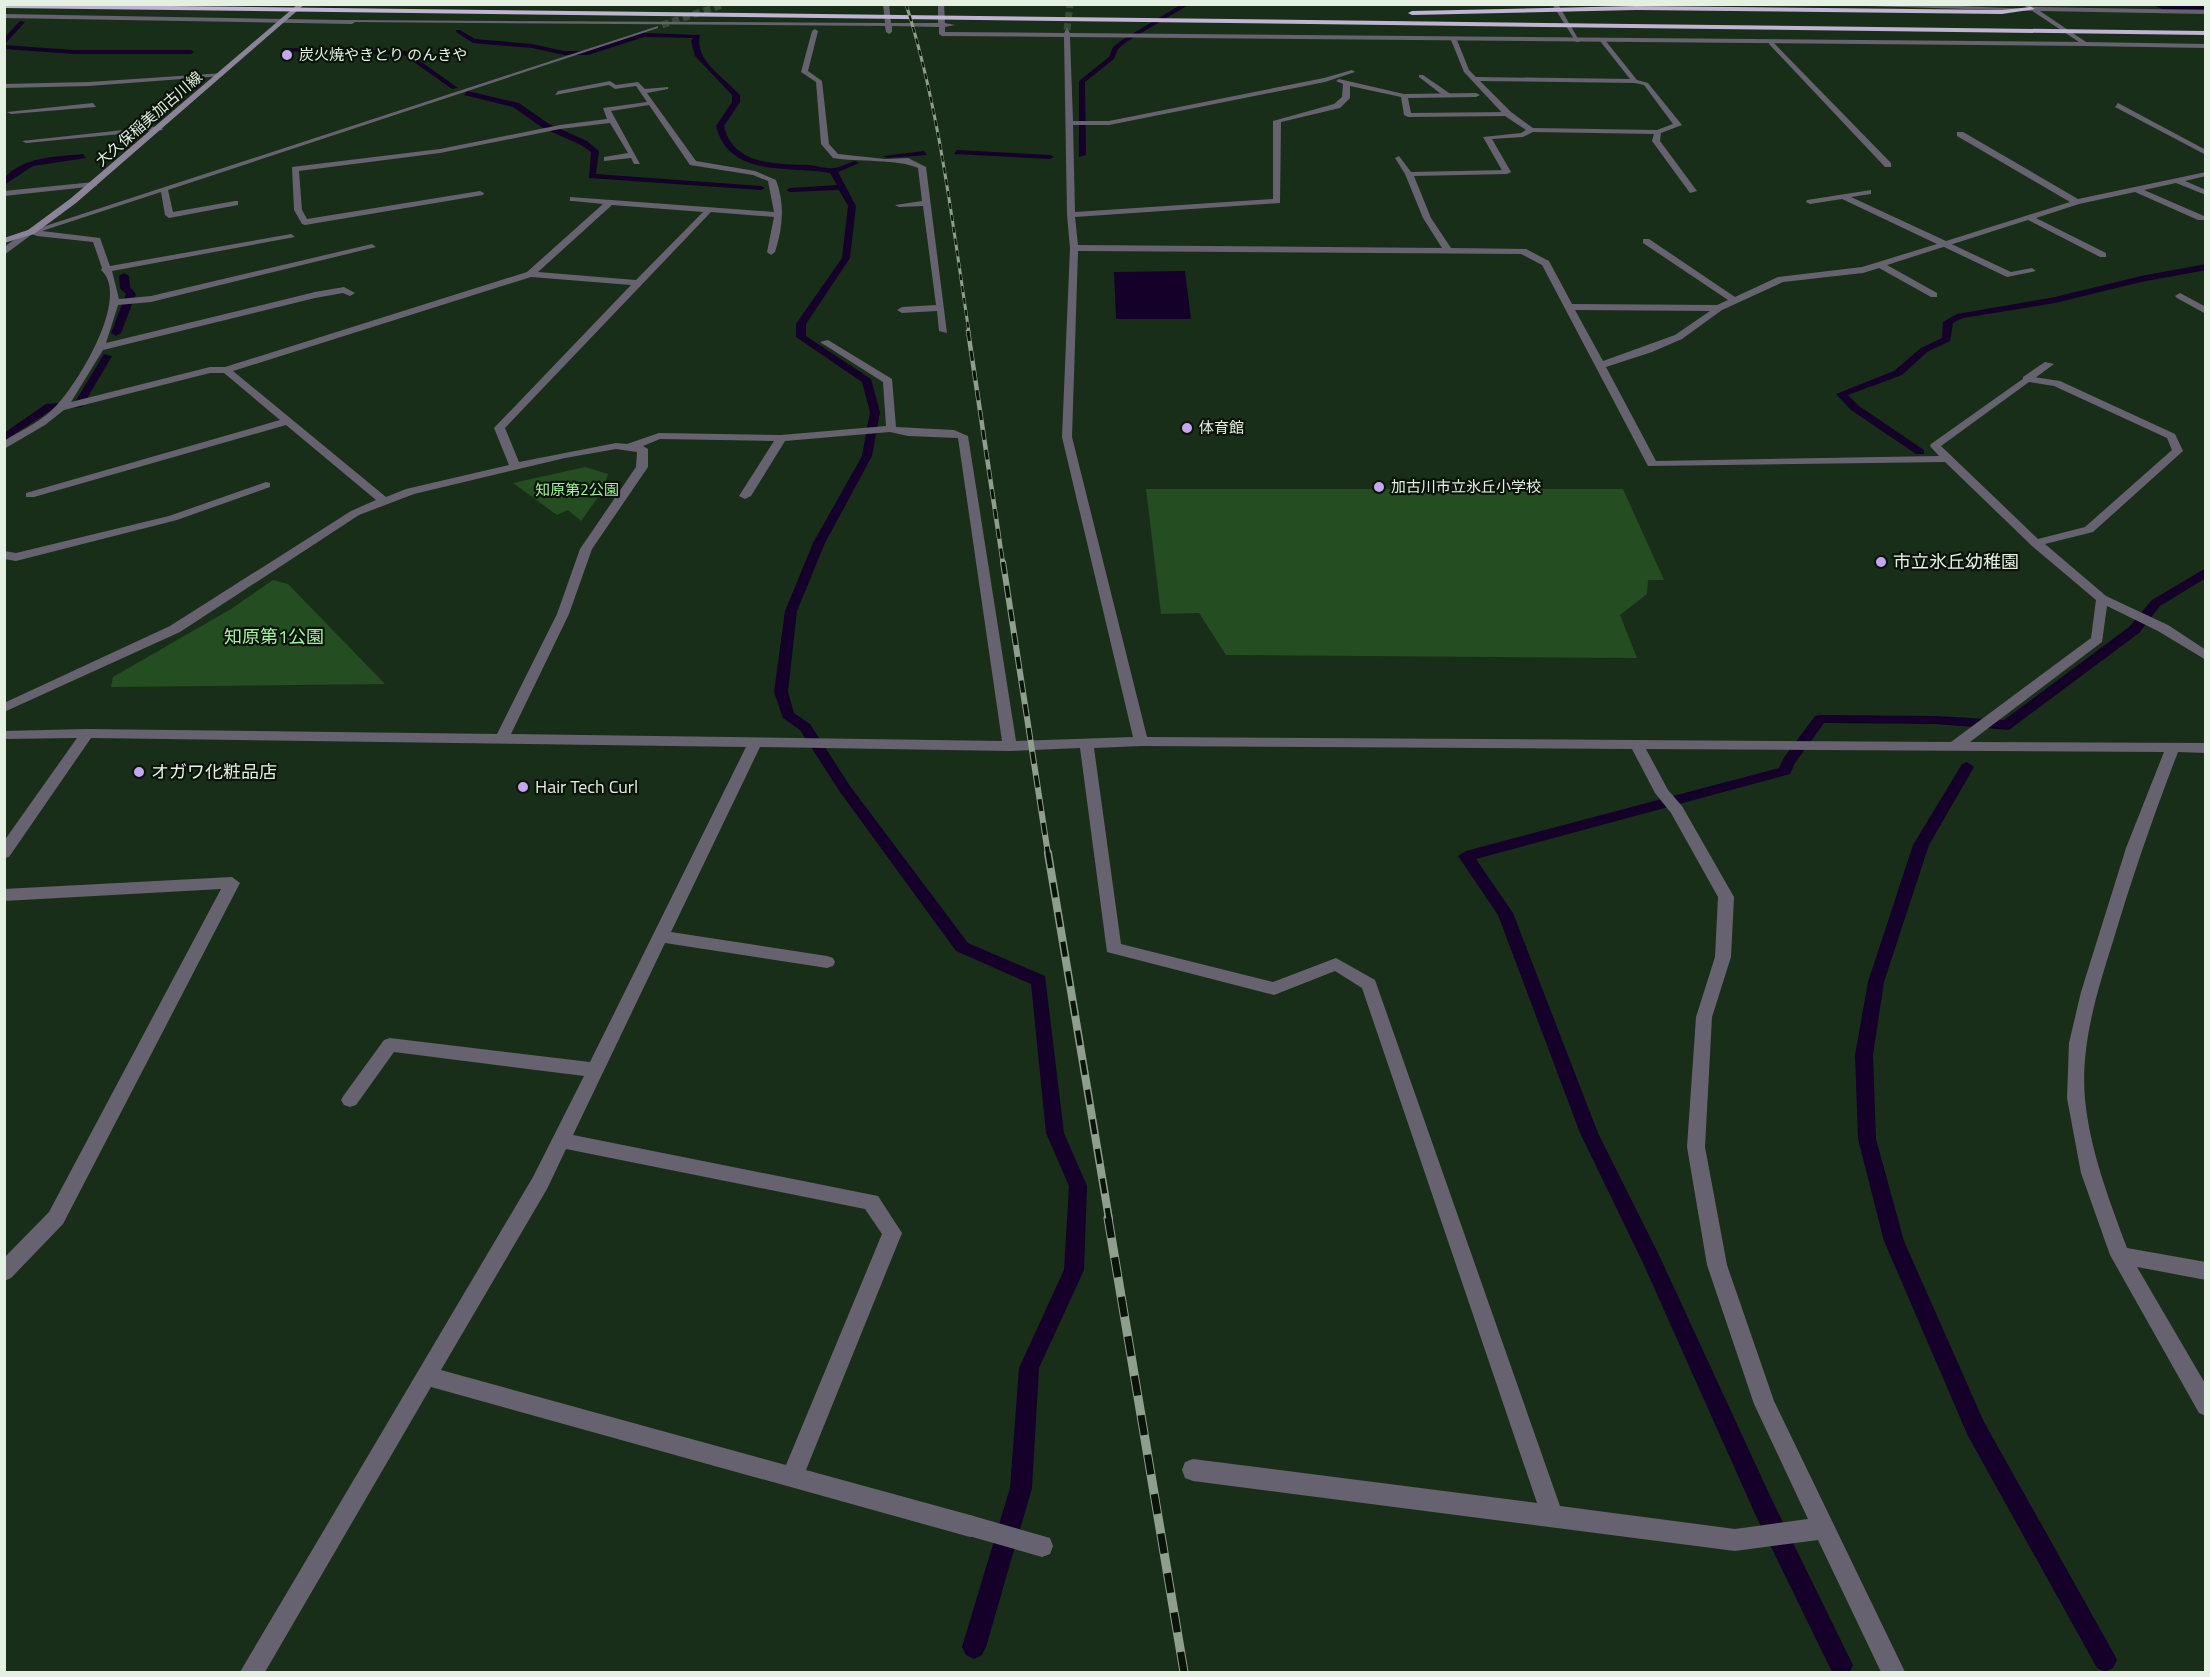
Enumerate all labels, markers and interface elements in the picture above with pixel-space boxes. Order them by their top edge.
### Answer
place label: 炭火焼やきとり のんきや [299,43,467,66]
marker: 炭火焼やきとり のんきや [280,48,294,62]
street label: 大久保稲美加古川線 [90,66,207,172]
place label: 体育館 [1199,416,1244,439]
marker: 体育館 [1180,421,1194,435]
place label: 加古川市立氷丘小学校 [1391,475,1541,498]
park label: 知原第2公園 [535,478,619,501]
marker: 加古川市立氷丘小学校 [1372,480,1386,494]
place label: 市立氷丘幼稚園 [1893,548,2019,575]
marker: 市立氷丘幼稚園 [1874,555,1888,569]
park label: 知原第1公園 [224,623,324,650]
place label: オガワ化粧品店 [151,758,277,785]
marker: オガワ化粧品店 [132,765,146,779]
place label: Hair Tech Curl [535,773,638,800]
marker: Hair Tech Curl [516,780,530,794]

